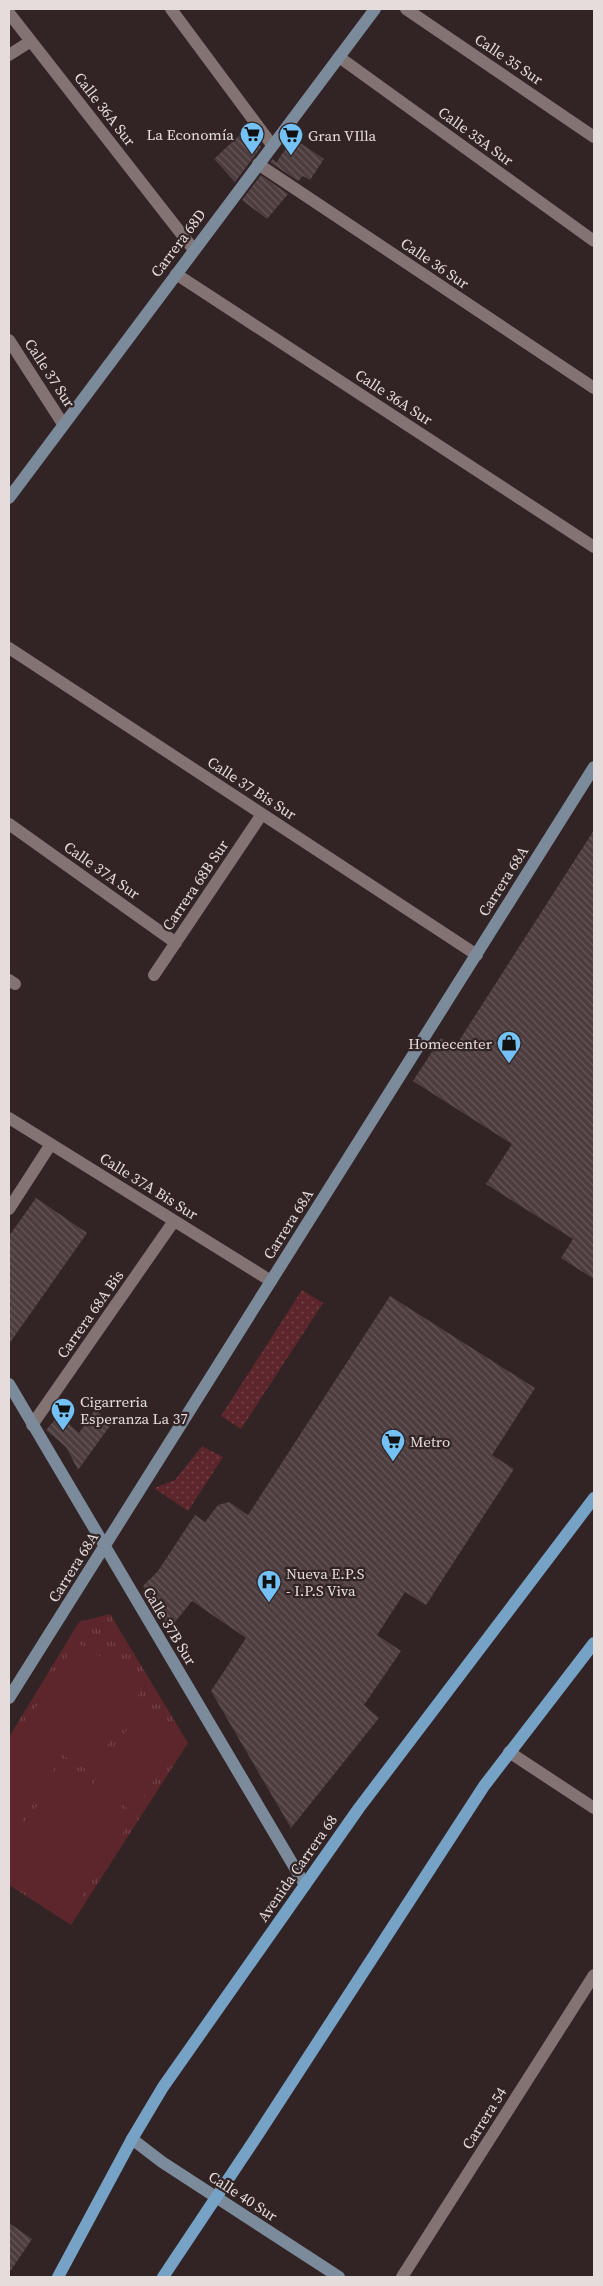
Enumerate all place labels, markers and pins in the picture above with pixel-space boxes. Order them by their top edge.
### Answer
supermarket icon: La Economía [239,121,265,155]
supermarket icon: Gran VIlla [278,122,304,156]
place label: La Economía [146,124,234,145]
place label: Gran VIlla [308,125,377,146]
shop icon: Homecenter [496,1030,522,1064]
place label: Homecenter [408,1033,493,1054]
place label: Cigarreria Esperanza La 37 [80,1391,188,1429]
supermarket icon: Cigarreria Esperanza La 37 [50,1397,76,1431]
supermarket icon: Metro [380,1428,406,1462]
place label: Metro [410,1431,450,1452]
place label: Nueva E.P.S - I.P.S Viva [286,1563,365,1601]
hospital icon: Nueva E.P.S - I.P.S Viva [256,1569,282,1603]

